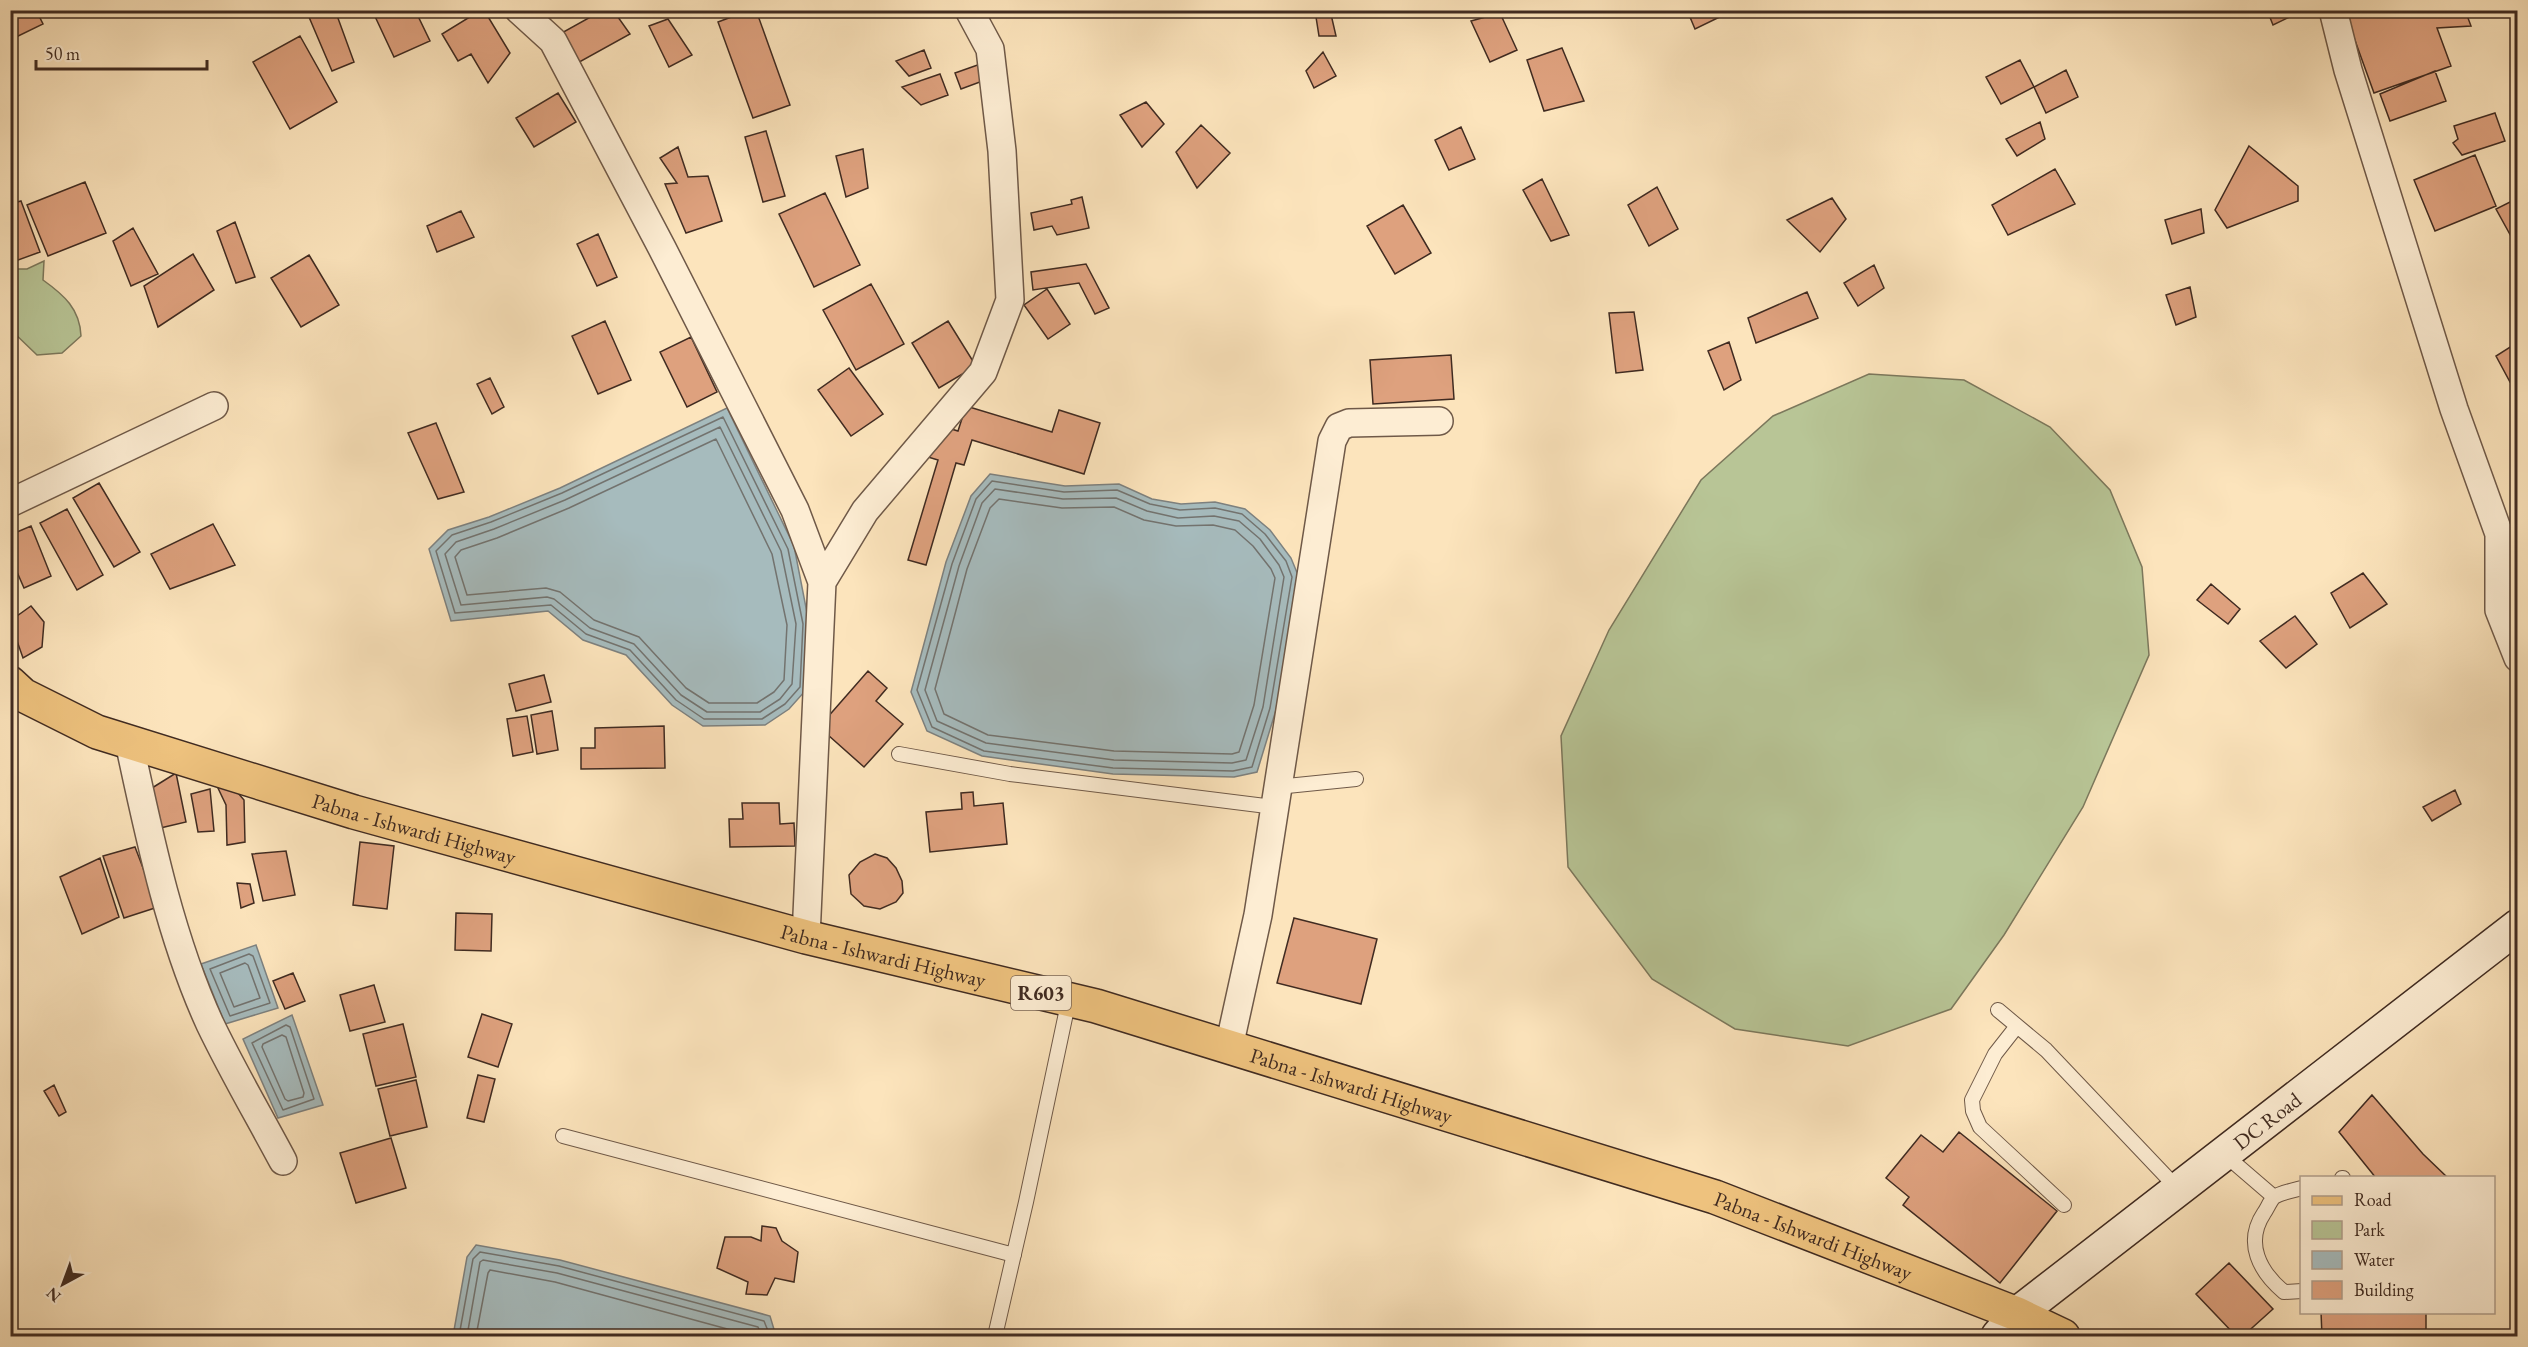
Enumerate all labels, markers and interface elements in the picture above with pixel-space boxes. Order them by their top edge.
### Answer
scale bar [36,33,207,71]
text: 50 m [45,42,80,65]
street label: Pabna - Ishwardi Highway [309,786,520,870]
street label: Pabna - Ishwardi Highway [778,917,989,993]
road number: R603 [1011,976,1071,1010]
street label: Pabna - Ishwardi Highway [1247,1041,1457,1129]
street label: DC Road [2227,1085,2307,1155]
legend [2300,1176,2495,1314]
street label: Pabna - Ishwardi Highway [1711,1185,1917,1286]
text: Road [2354,1188,2393,1211]
text: Park [2354,1218,2385,1241]
text: Water [2354,1248,2395,1271]
north arrow [33,1254,93,1314]
text: Building [2354,1278,2414,1301]
text: N [42,1283,65,1307]

